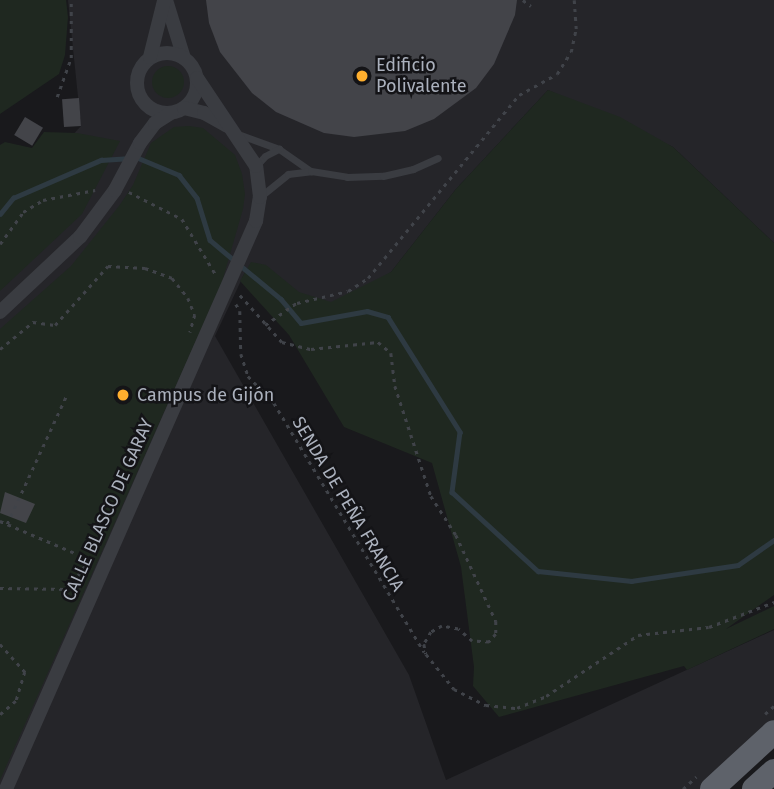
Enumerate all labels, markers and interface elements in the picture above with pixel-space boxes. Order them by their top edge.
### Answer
place label: Edificio Polivalente [376,55,467,98]
marker: Edificio Polivalente [354,68,370,84]
place label: Campus de Gijón [137,384,274,406]
marker: Campus de Gijón [115,387,131,403]
street label: SENDA DE PEÑA FRANCIA [287,413,409,595]
street label: CALLE BLASCO DE GARAY [58,415,158,605]

